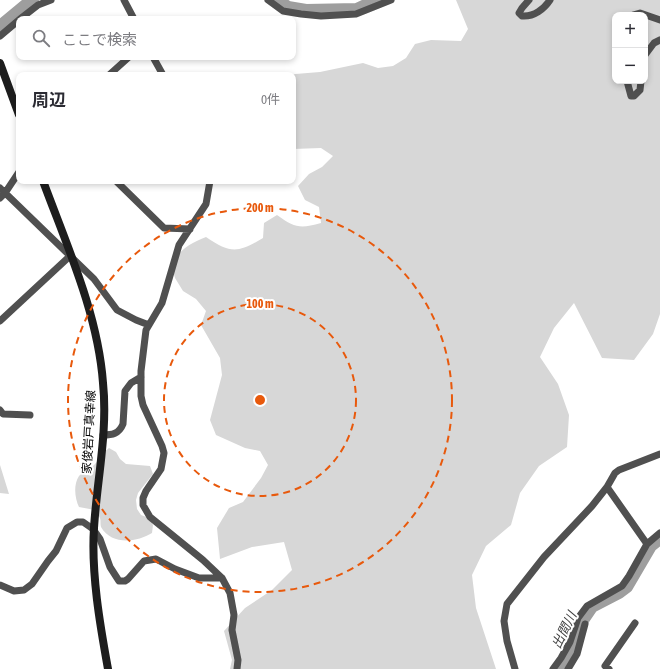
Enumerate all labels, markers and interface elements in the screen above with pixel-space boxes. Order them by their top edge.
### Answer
map controls [612,12,648,84]
button: + [612,12,648,48]
search box [16,16,296,60]
icon: search [30,27,52,49]
text: ここで検索 [62,31,137,48]
button: − [612,48,648,84]
text: 周辺 [32,90,66,110]
text: 0件 [261,92,280,107]
text: 200 m [246,201,274,215]
text: 100 m [246,297,274,311]
street label: 家俊岩戸真幸線 [80,390,98,474]
centre of rings [253,393,267,407]
water label: 出間川 [549,607,580,651]

